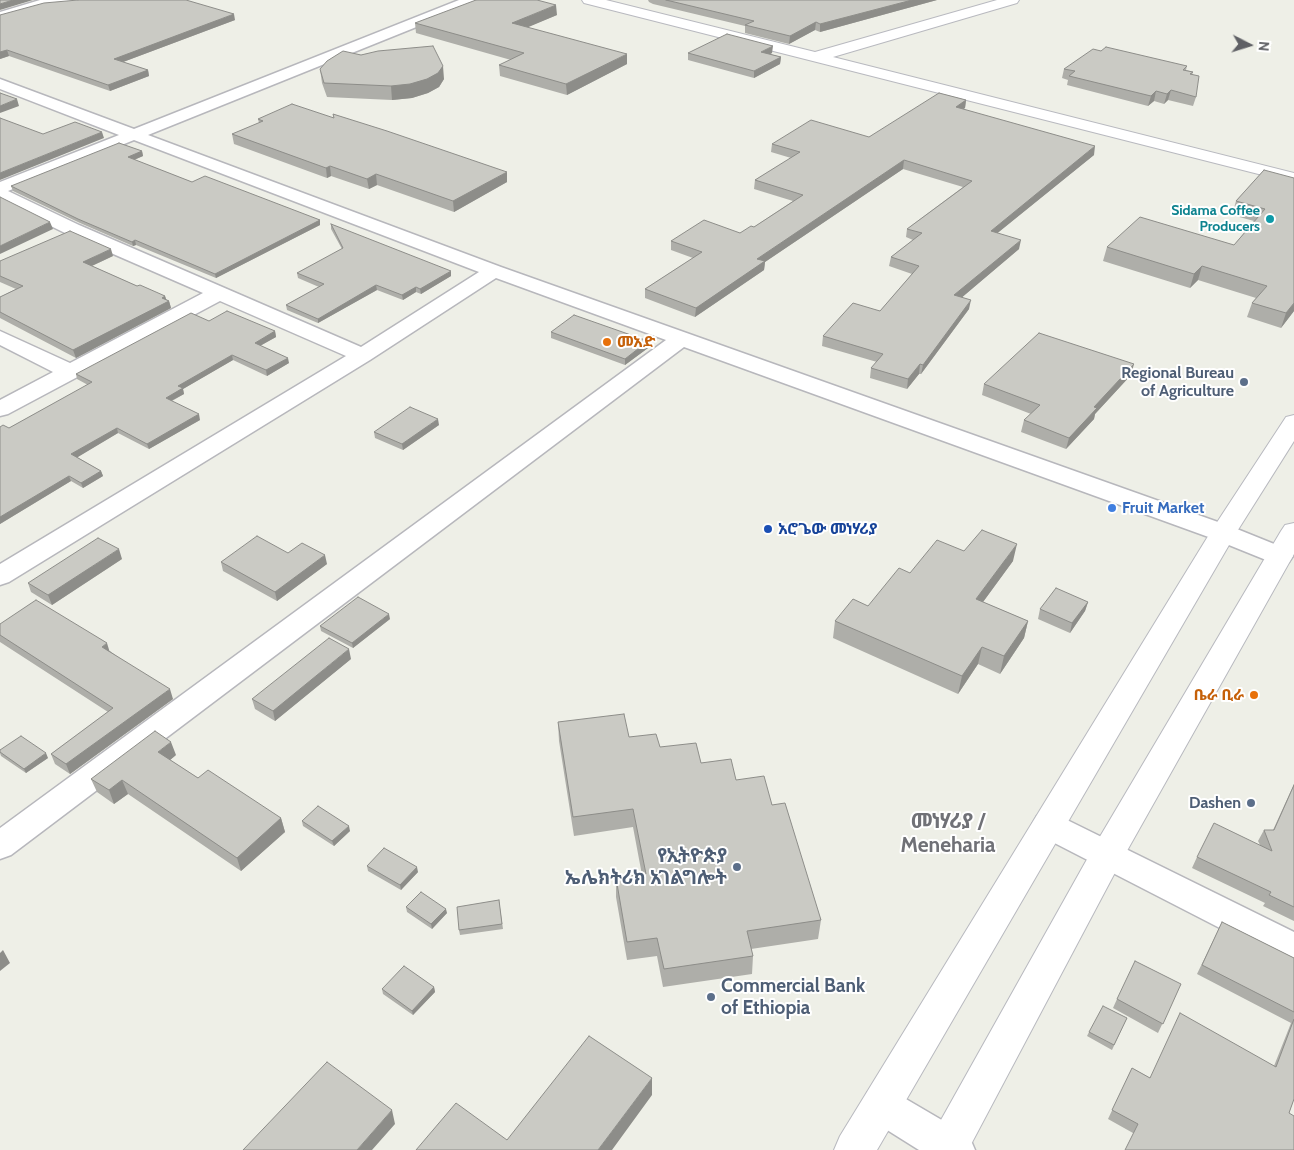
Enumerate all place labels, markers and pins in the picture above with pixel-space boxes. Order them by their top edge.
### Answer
place label: Sidama Coffee Producers [1171,203,1260,236]
marker: Sidama Coffee Producers [1264,213,1276,225]
place label: መአድ [617,332,655,352]
marker: መአድ [601,336,613,348]
place label: Regional Bureau of Agriculture [1121,363,1234,401]
marker: Regional Bureau of Agriculture [1238,376,1250,388]
place label: Fruit Market [1122,498,1205,518]
marker: Fruit Market [1106,502,1118,514]
place label: አሮጌው መነሃሪያ [778,519,877,539]
marker: አሮጌው መነሃሪያ [762,523,774,535]
place label: ቤራ ቢራ [1193,685,1244,705]
marker: ቤራ ቢራ [1248,689,1260,701]
place label: Dashen [1189,793,1241,813]
marker: Dashen [1245,797,1257,809]
place label: የኢትዮጵያ ኤሌክትሪክ አገልግሎት [565,845,727,889]
marker: የኢትዮጵያ ኤሌክትሪክ አገልግሎት [731,861,743,873]
place label: Commercial Bank of Ethiopia [721,975,865,1019]
marker: Commercial Bank of Ethiopia [705,991,717,1003]

